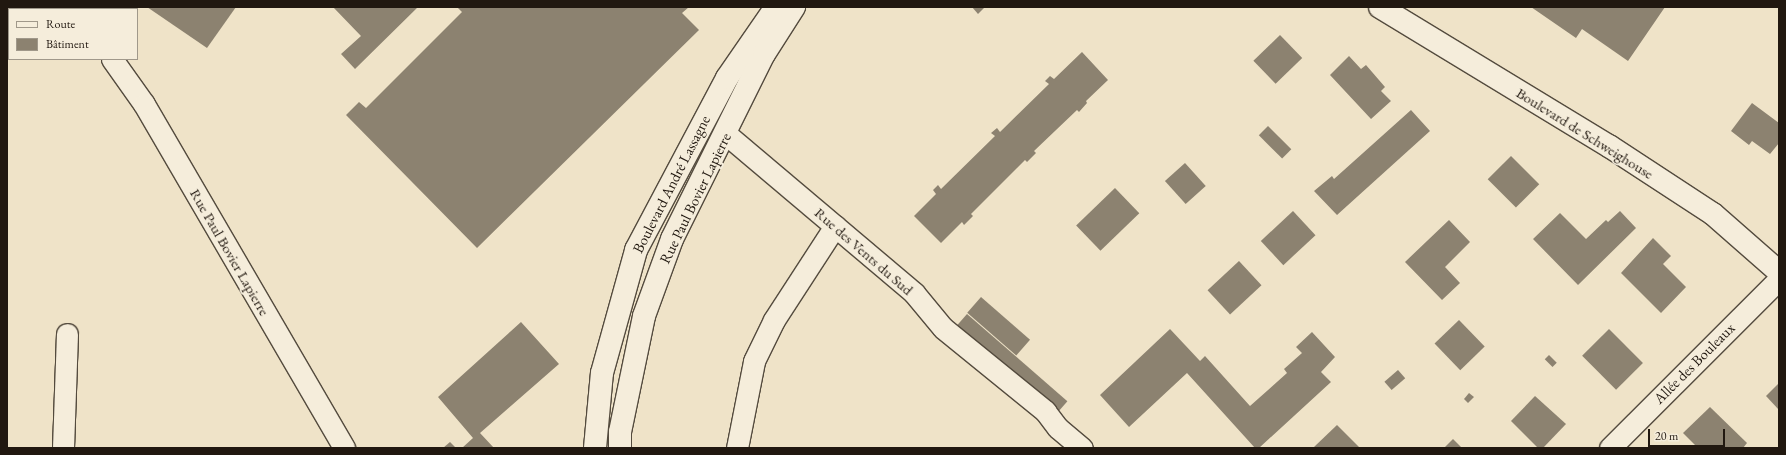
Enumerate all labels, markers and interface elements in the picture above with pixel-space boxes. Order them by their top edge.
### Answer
legend [8,8,138,60]
text: Route [46,16,75,32]
text: Bâtiment [46,36,89,52]
street label: Boulevard de Schweighouse [1513,83,1657,183]
street label: Boulevard André Lassagne [628,112,714,256]
street label: Rue Paul Bovier Lapierre [655,130,735,266]
street label: Rue Paul Bovier Lapierre [186,185,274,319]
street label: Rue des Vents du Sud [811,203,917,299]
street label: Allée des Bouleaux [1650,319,1738,407]
scale bar [1650,421,1727,447]
text: 20 m [1655,428,1678,444]

